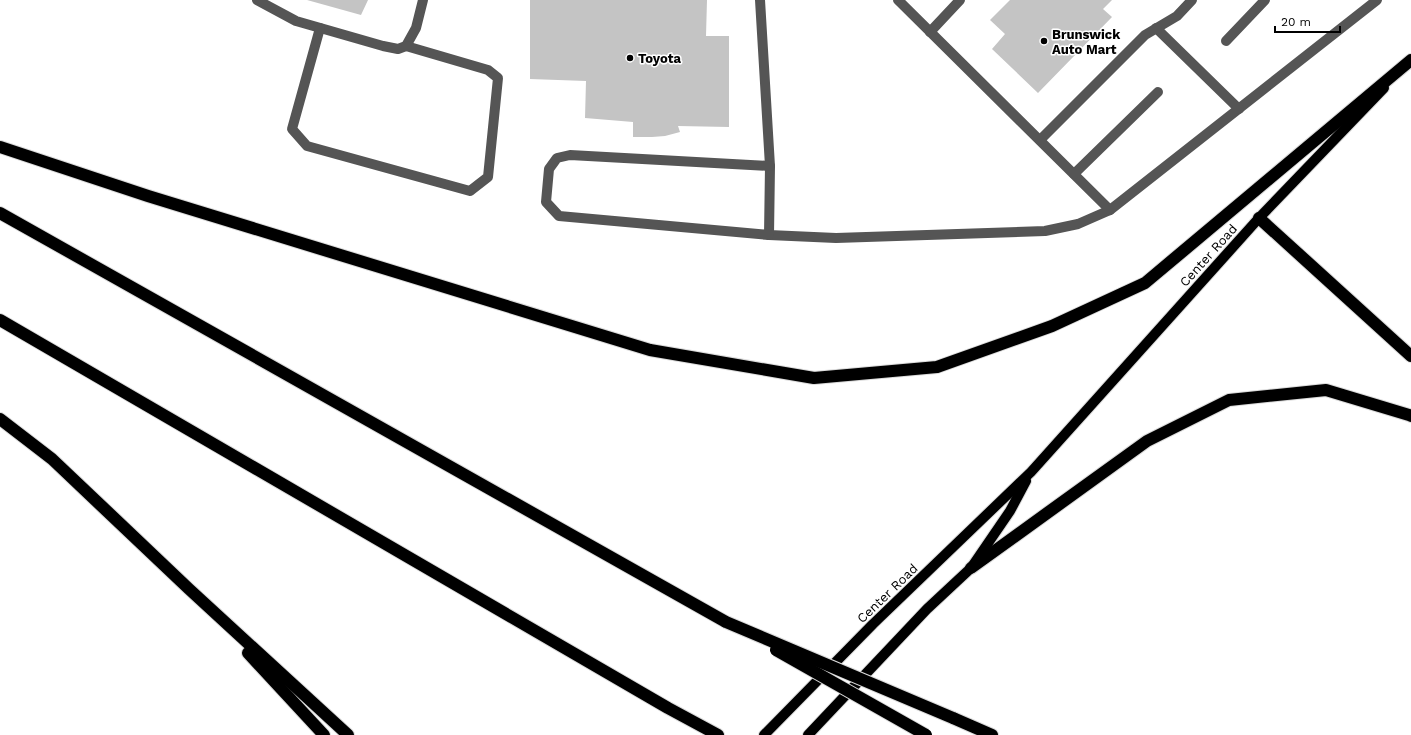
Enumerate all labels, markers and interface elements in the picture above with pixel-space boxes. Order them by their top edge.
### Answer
scale bar [1275,8,1340,34]
text: 20 m [1281,15,1311,29]
place label: Brunswick Auto Mart [1052,27,1121,57]
marker: Brunswick Auto Mart [1039,36,1049,46]
place label: Toyota [638,51,681,66]
marker: Toyota [625,53,635,63]
street label: Center Road [1177,221,1240,290]
street label: Center Road [854,561,921,626]

